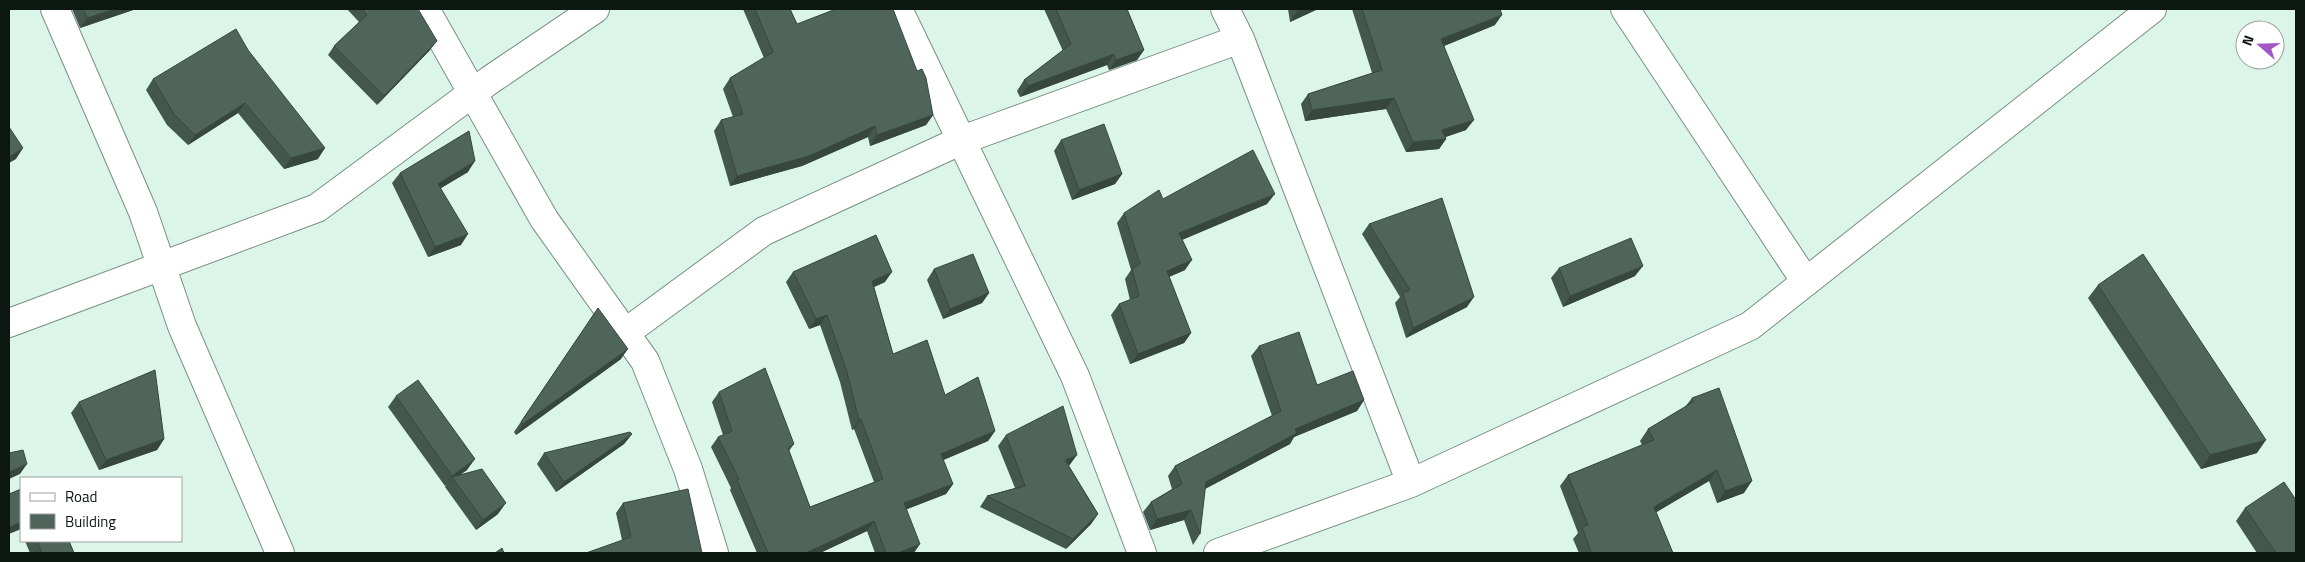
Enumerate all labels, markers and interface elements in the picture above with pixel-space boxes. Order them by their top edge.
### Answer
north arrow [2235,20,2285,70]
text: N [2236,32,2259,49]
legend [20,477,182,542]
text: Road [65,485,97,508]
text: Building [65,510,116,533]

